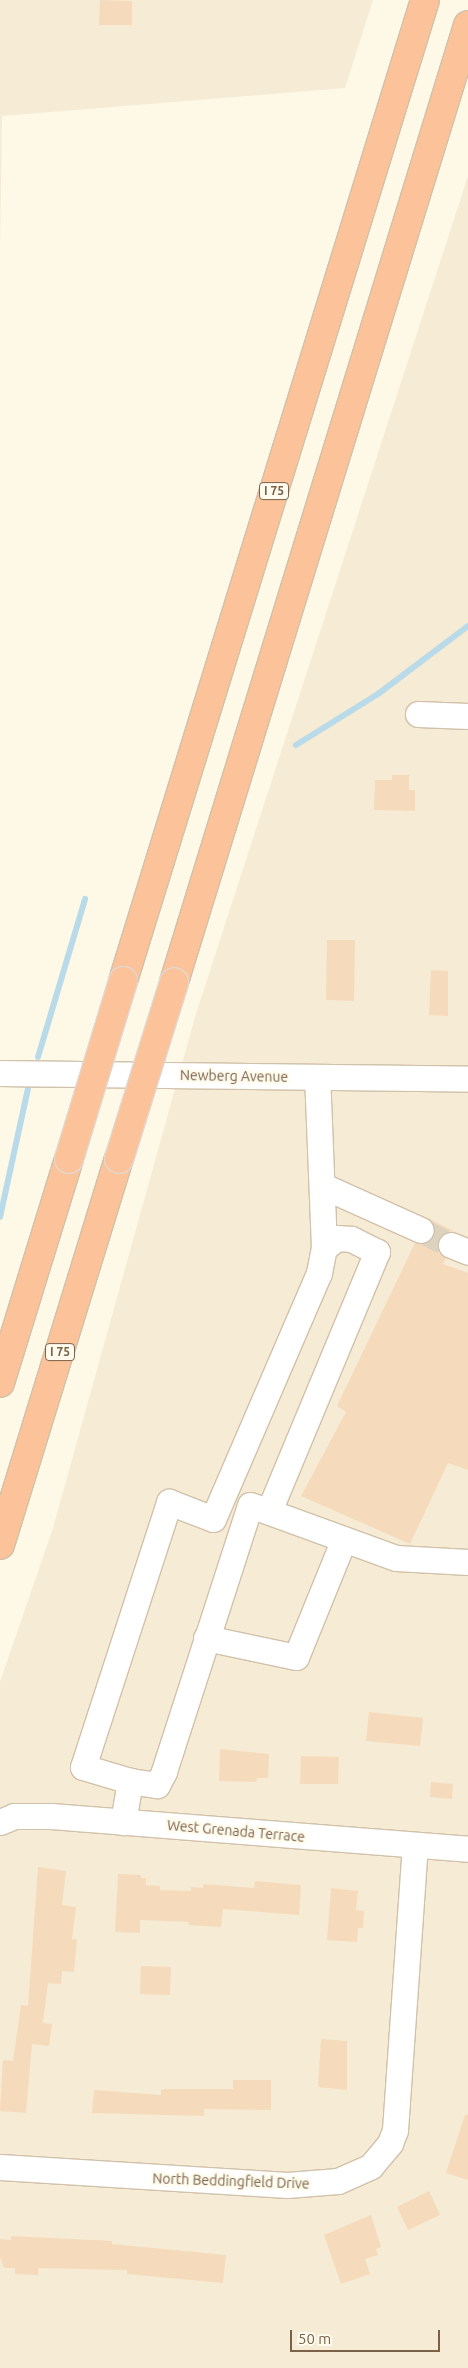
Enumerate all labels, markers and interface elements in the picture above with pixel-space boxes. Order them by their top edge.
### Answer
road number: I 75 [259,482,289,501]
street label: Newberg Avenue [180,1067,288,1085]
road number: I 75 [45,1342,75,1361]
street label: West Grenada Terrace [166,1817,306,1845]
street label: North Beddingfield Drive [152,2170,310,2192]
scale bar [293,2320,443,2352]
text: 50 m [298,2330,331,2347]

